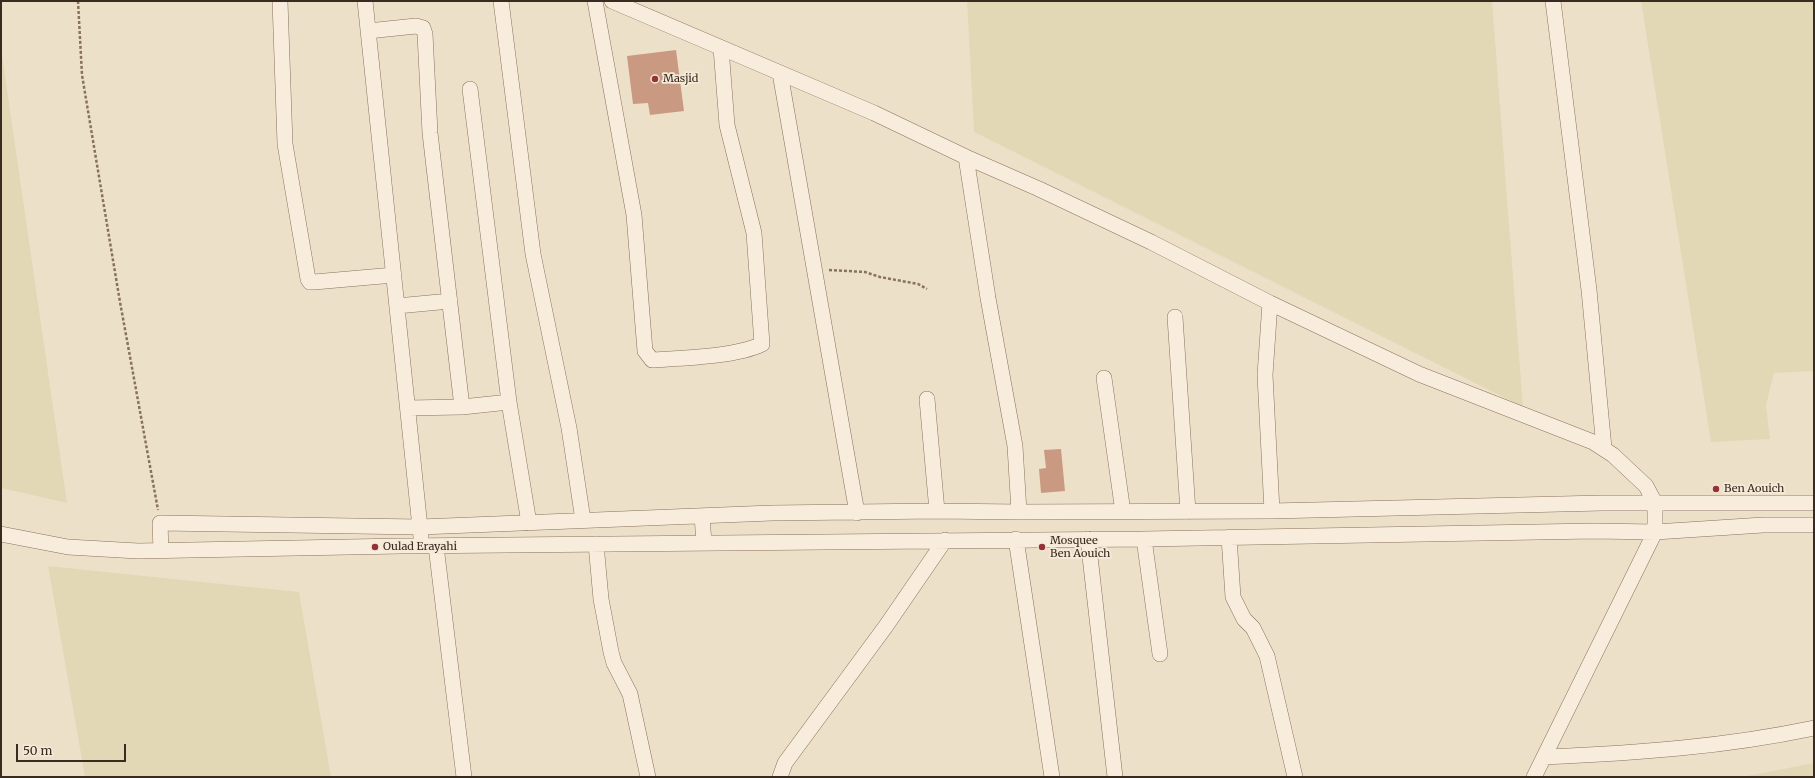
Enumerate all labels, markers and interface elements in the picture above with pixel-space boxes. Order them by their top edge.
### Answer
place label: Masjid [663,72,698,86]
marker: Masjid [650,74,660,84]
place label: Ben Aouich [1724,482,1784,496]
marker: Ben Aouich [1711,484,1721,494]
place label: Mosquee Ben Aouich [1050,534,1110,560]
place label: Oulad Erayahi [383,540,457,554]
marker: Oulad Erayahi [370,542,380,552]
marker: Mosquee Ben Aouich [1037,542,1047,552]
scale bar [18,736,128,762]
text: 50 m [23,743,52,758]

